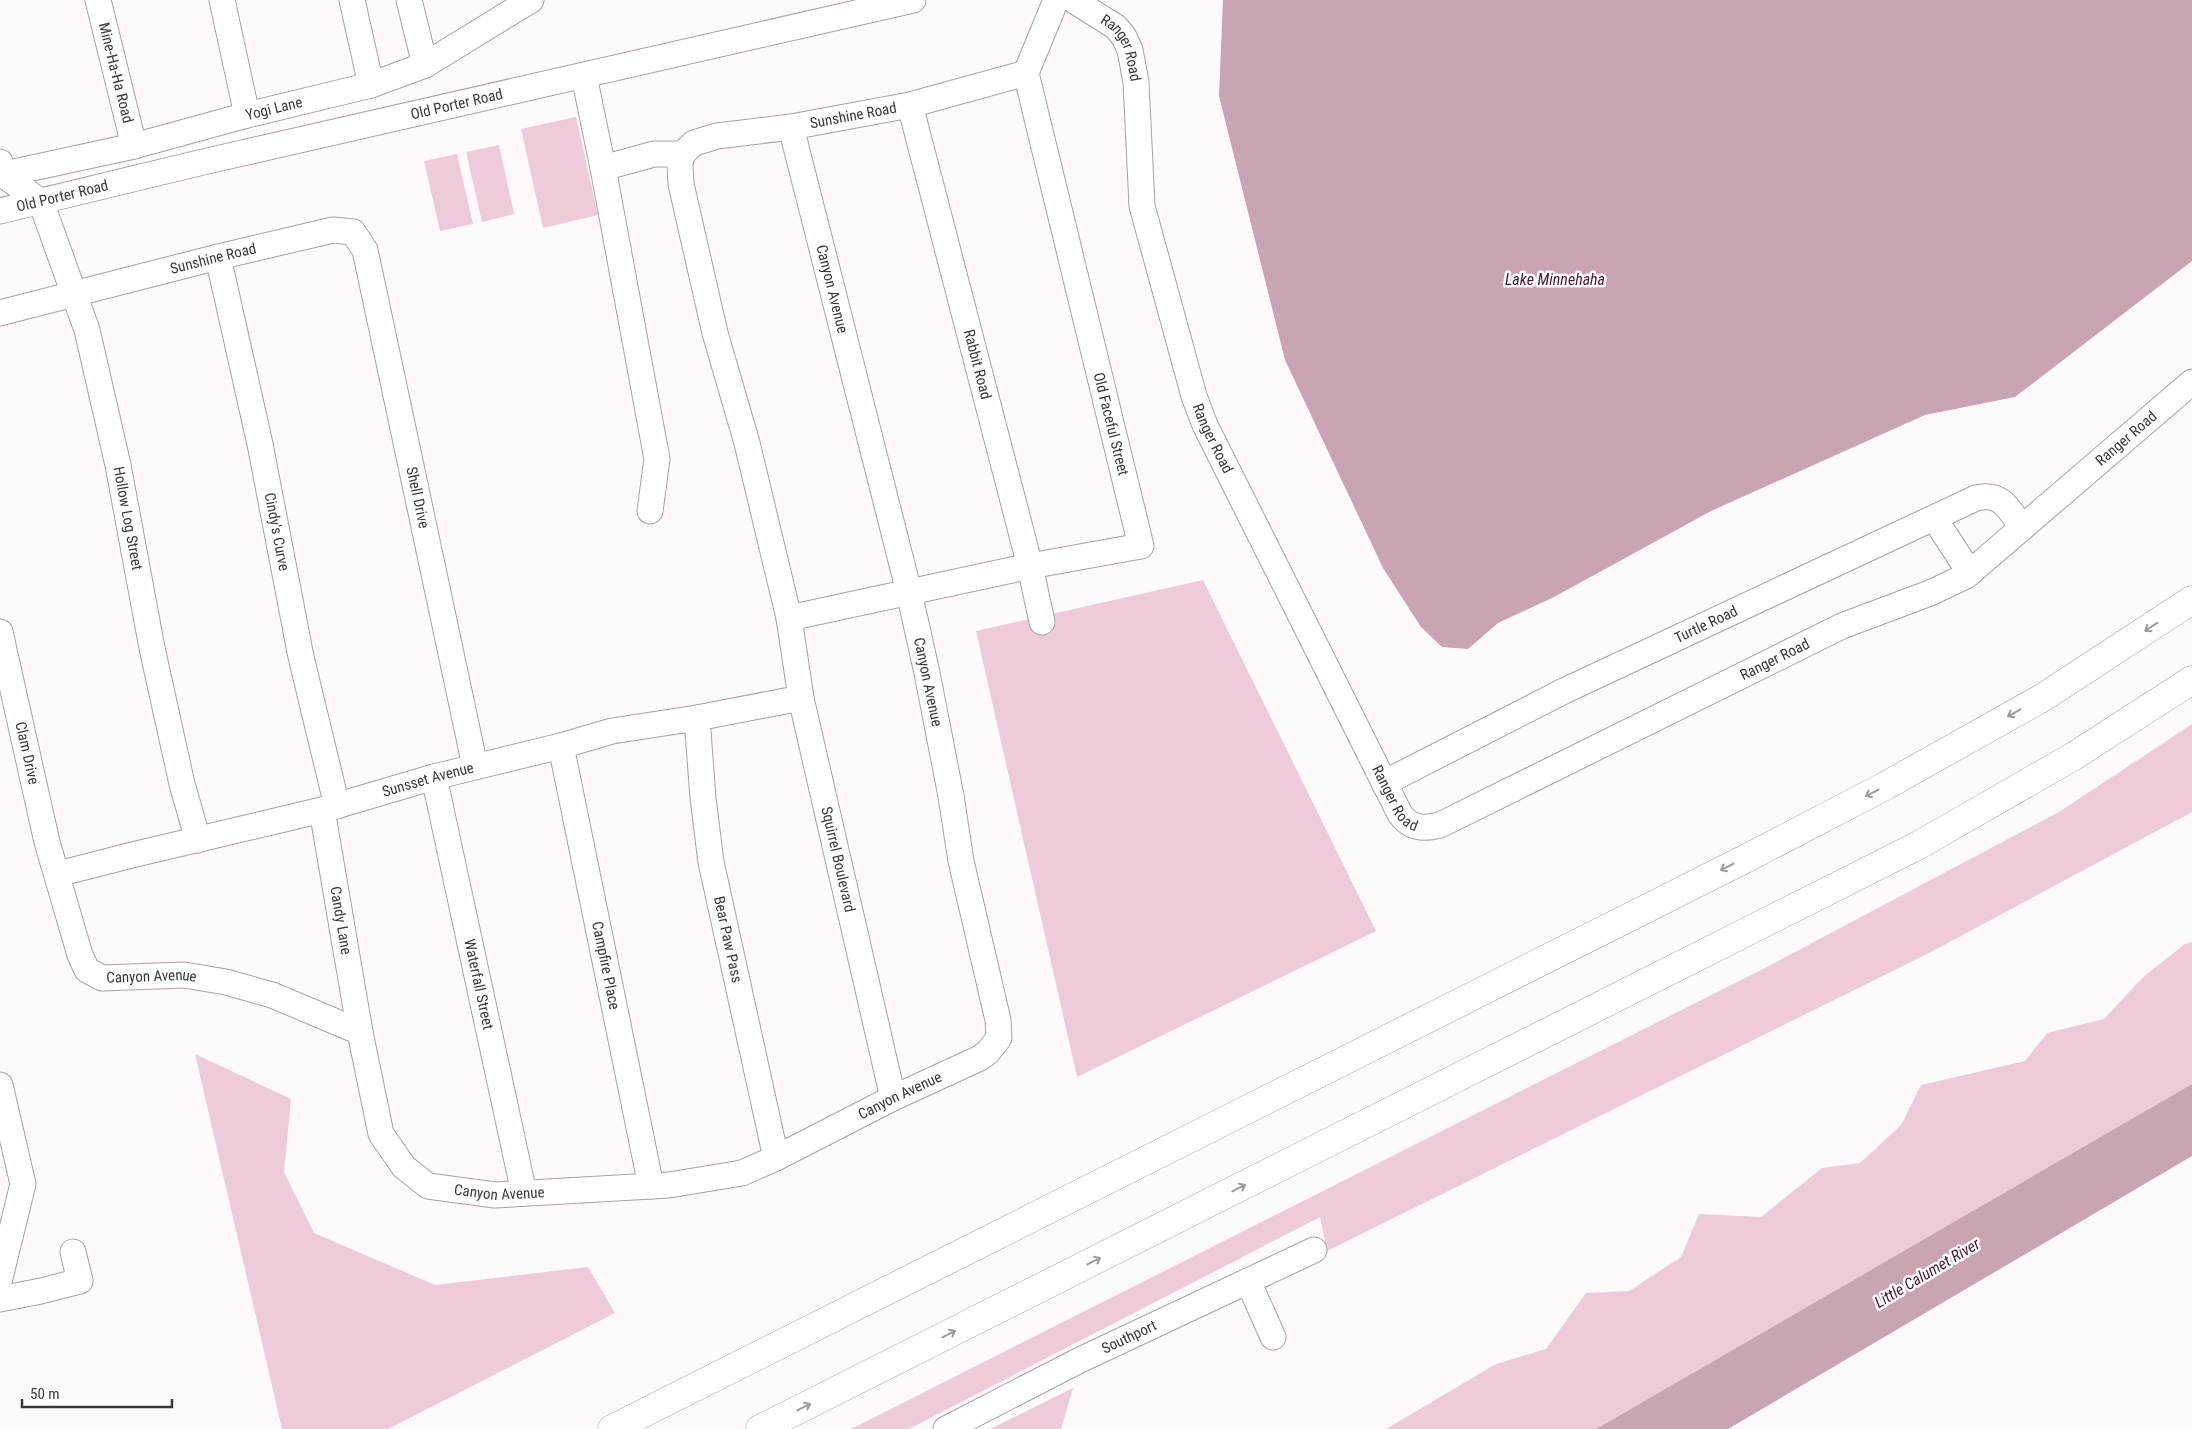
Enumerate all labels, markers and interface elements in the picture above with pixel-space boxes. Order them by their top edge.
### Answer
street label: Ranger Road [1097,11,1145,83]
street label: Mine-Ha-Ha Road [95,21,137,125]
street label: Old Porter Road [409,85,504,123]
street label: Yogi Lane [244,93,304,124]
street label: Sunshine Road [808,99,898,132]
street label: Old Porter Road [15,176,110,216]
street label: Sunshine Road [168,239,258,278]
street label: Canyon Avenue [812,243,852,335]
water label: Lake Minnehaha [1505,270,1605,289]
street label: Rabbit Road [960,328,995,401]
street label: Old Faceful Street [1090,371,1132,477]
street label: Ranger Road [1189,401,1237,476]
street label: Ranger Road [2092,407,2161,470]
street label: Hollow Log Street [109,465,146,572]
street label: Shell Drive [402,465,433,530]
street label: Cindy's Curve [261,491,293,572]
street label: Turtle Road [1671,602,1741,647]
one-way arrow [2144,622,2158,632]
street label: Ranger Road [1737,635,1812,684]
street label: Canyon Avenue [910,636,946,728]
one-way arrow [2007,709,2021,719]
street label: Clam Drive [11,720,43,786]
street label: Sunsset Avenue [380,759,476,801]
street label: Ranger Road [1368,762,1420,835]
one-way arrow [1865,789,1880,798]
street label: Squirrel Boulevard [817,805,859,914]
one-way arrow [1720,862,1735,872]
street label: Candy Lane [326,885,356,956]
street label: Bear Paw Pass [710,894,746,985]
street label: Campfire Place [588,920,624,1011]
street label: Waterfall Street [460,937,497,1031]
street label: Canyon Avenue [106,966,198,987]
street label: Canyon Avenue [855,1068,945,1123]
street label: Canyon Avenue [453,1181,545,1204]
one-way arrow [1231,1183,1246,1192]
water label: Little Calumet River [1871,1233,1984,1312]
one-way arrow [1086,1256,1101,1265]
street label: Southport [1099,1316,1159,1358]
one-way arrow [941,1329,956,1338]
scale bar [22,1376,172,1408]
text: 50 m [30,1385,60,1403]
one-way arrow [796,1402,811,1412]

